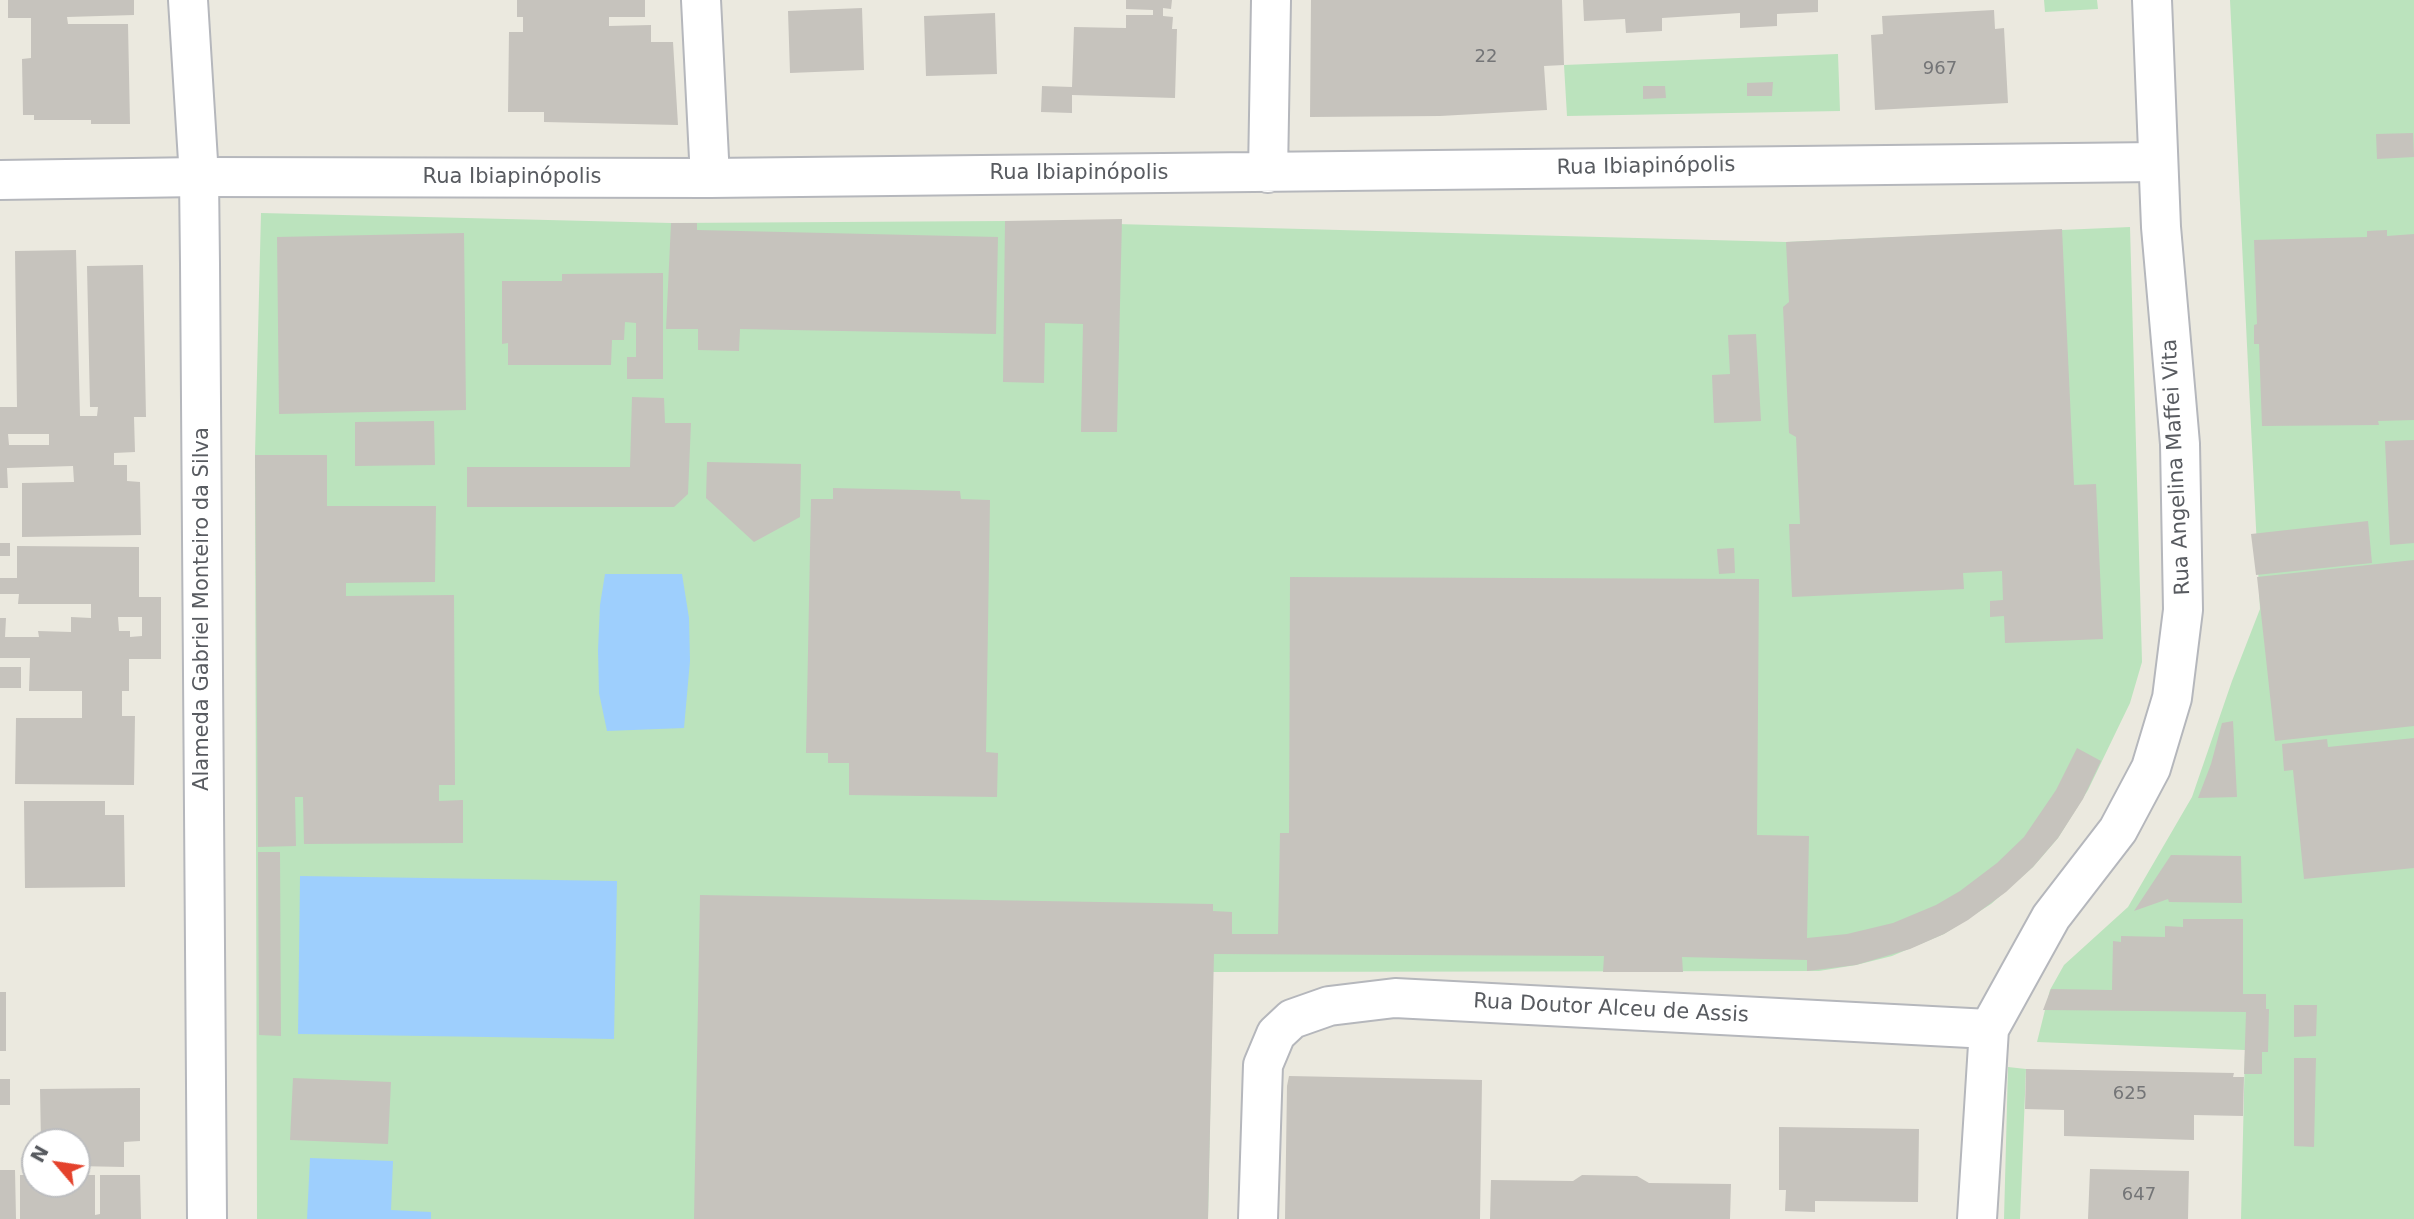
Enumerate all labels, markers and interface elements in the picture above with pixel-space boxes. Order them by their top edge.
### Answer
house number: 22 [1475,46,1497,68]
house number: 967 [1923,58,1957,80]
street label: Rua Ibiapinópolis [1556,153,1736,181]
street label: Rua Ibiapinópolis [990,161,1168,187]
street label: Rua Ibiapinópolis [423,165,601,191]
street label: Rua Angelina Maffei Vita [2158,338,2196,596]
street label: Alameda Gabriel Monteiro da Silva [190,427,216,791]
street label: Rua Doutor Alceu de Assis [1473,989,1749,1029]
house number: 625 [2113,1083,2147,1105]
north arrow [21,1128,91,1198]
text: N [26,1141,53,1166]
house number: 647 [2122,1184,2156,1206]

